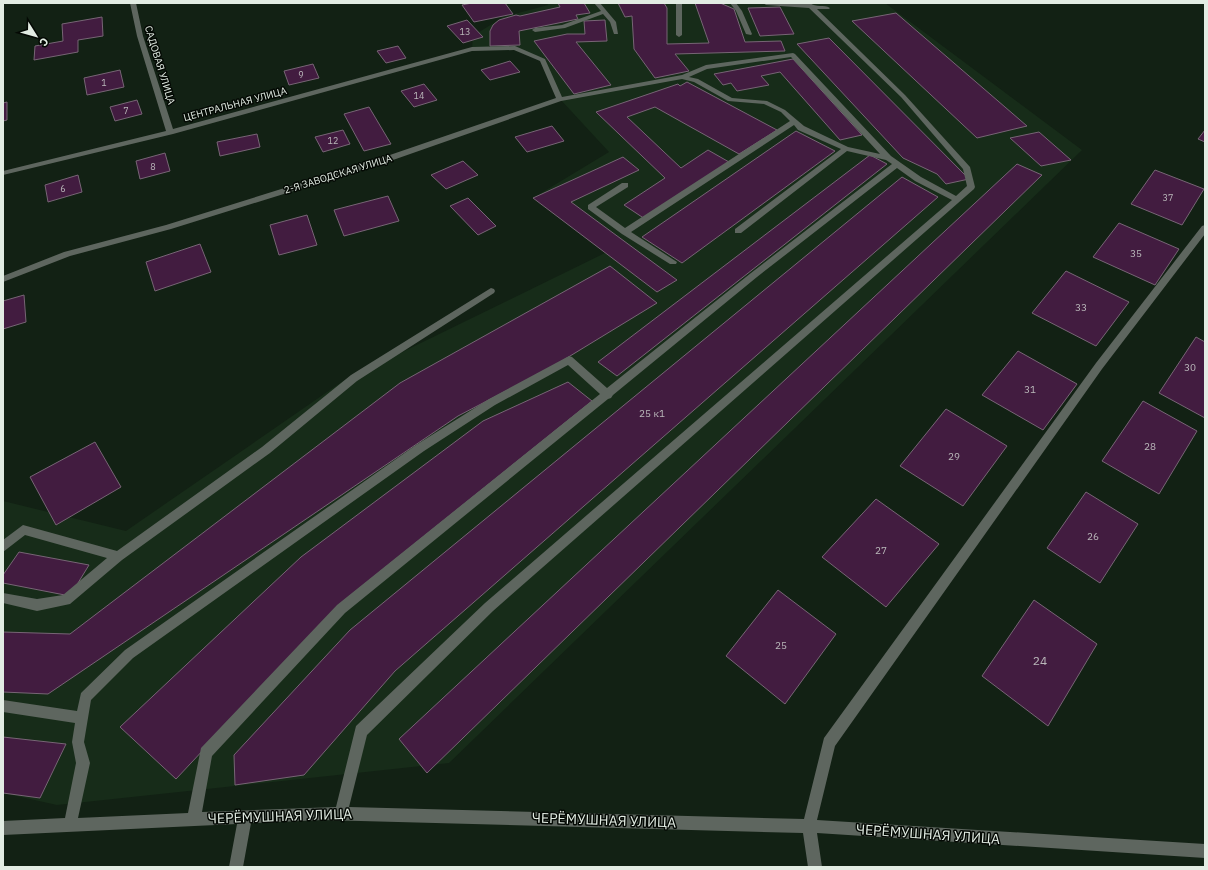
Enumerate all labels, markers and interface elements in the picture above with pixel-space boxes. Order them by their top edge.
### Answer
north arrow [16,16,56,56]
street label: САДОВАЯ УЛИЦА [142,24,178,106]
house number: 13 [460,26,470,37]
text: С [36,35,52,49]
house number: 9 [298,69,304,80]
house number: 1 [101,77,107,88]
street label: ЦЕНТРАЛЬНАЯ УЛИЦА [182,84,289,124]
house number: 14 [414,90,424,101]
house number: 7 [123,105,129,116]
house number: 12 [328,135,338,146]
street label: 2-Я ЗАВОДСКАЯ УЛИЦА [282,151,394,197]
house number: 8 [150,161,156,172]
house number: 6 [60,183,66,194]
house number: 37 [1163,192,1173,203]
house number: 35 [1130,247,1142,260]
house number: 33 [1075,301,1087,314]
house number: 30 [1184,361,1196,374]
house number: 31 [1024,383,1036,396]
house number: 25 к1 [639,407,665,420]
house number: 28 [1144,440,1156,453]
house number: 29 [948,450,960,463]
house number: 26 [1087,530,1099,543]
house number: 27 [875,544,887,557]
house number: 25 [775,639,787,652]
house number: 24 [1033,653,1047,668]
street label: ЧЕРЁМУШНАЯ УЛИЦА [208,804,352,828]
street label: ЧЕРЁМУШНАЯ УЛИЦА [532,808,676,832]
street label: ЧЕРЁМУШНАЯ УЛИЦА [855,820,1001,848]

